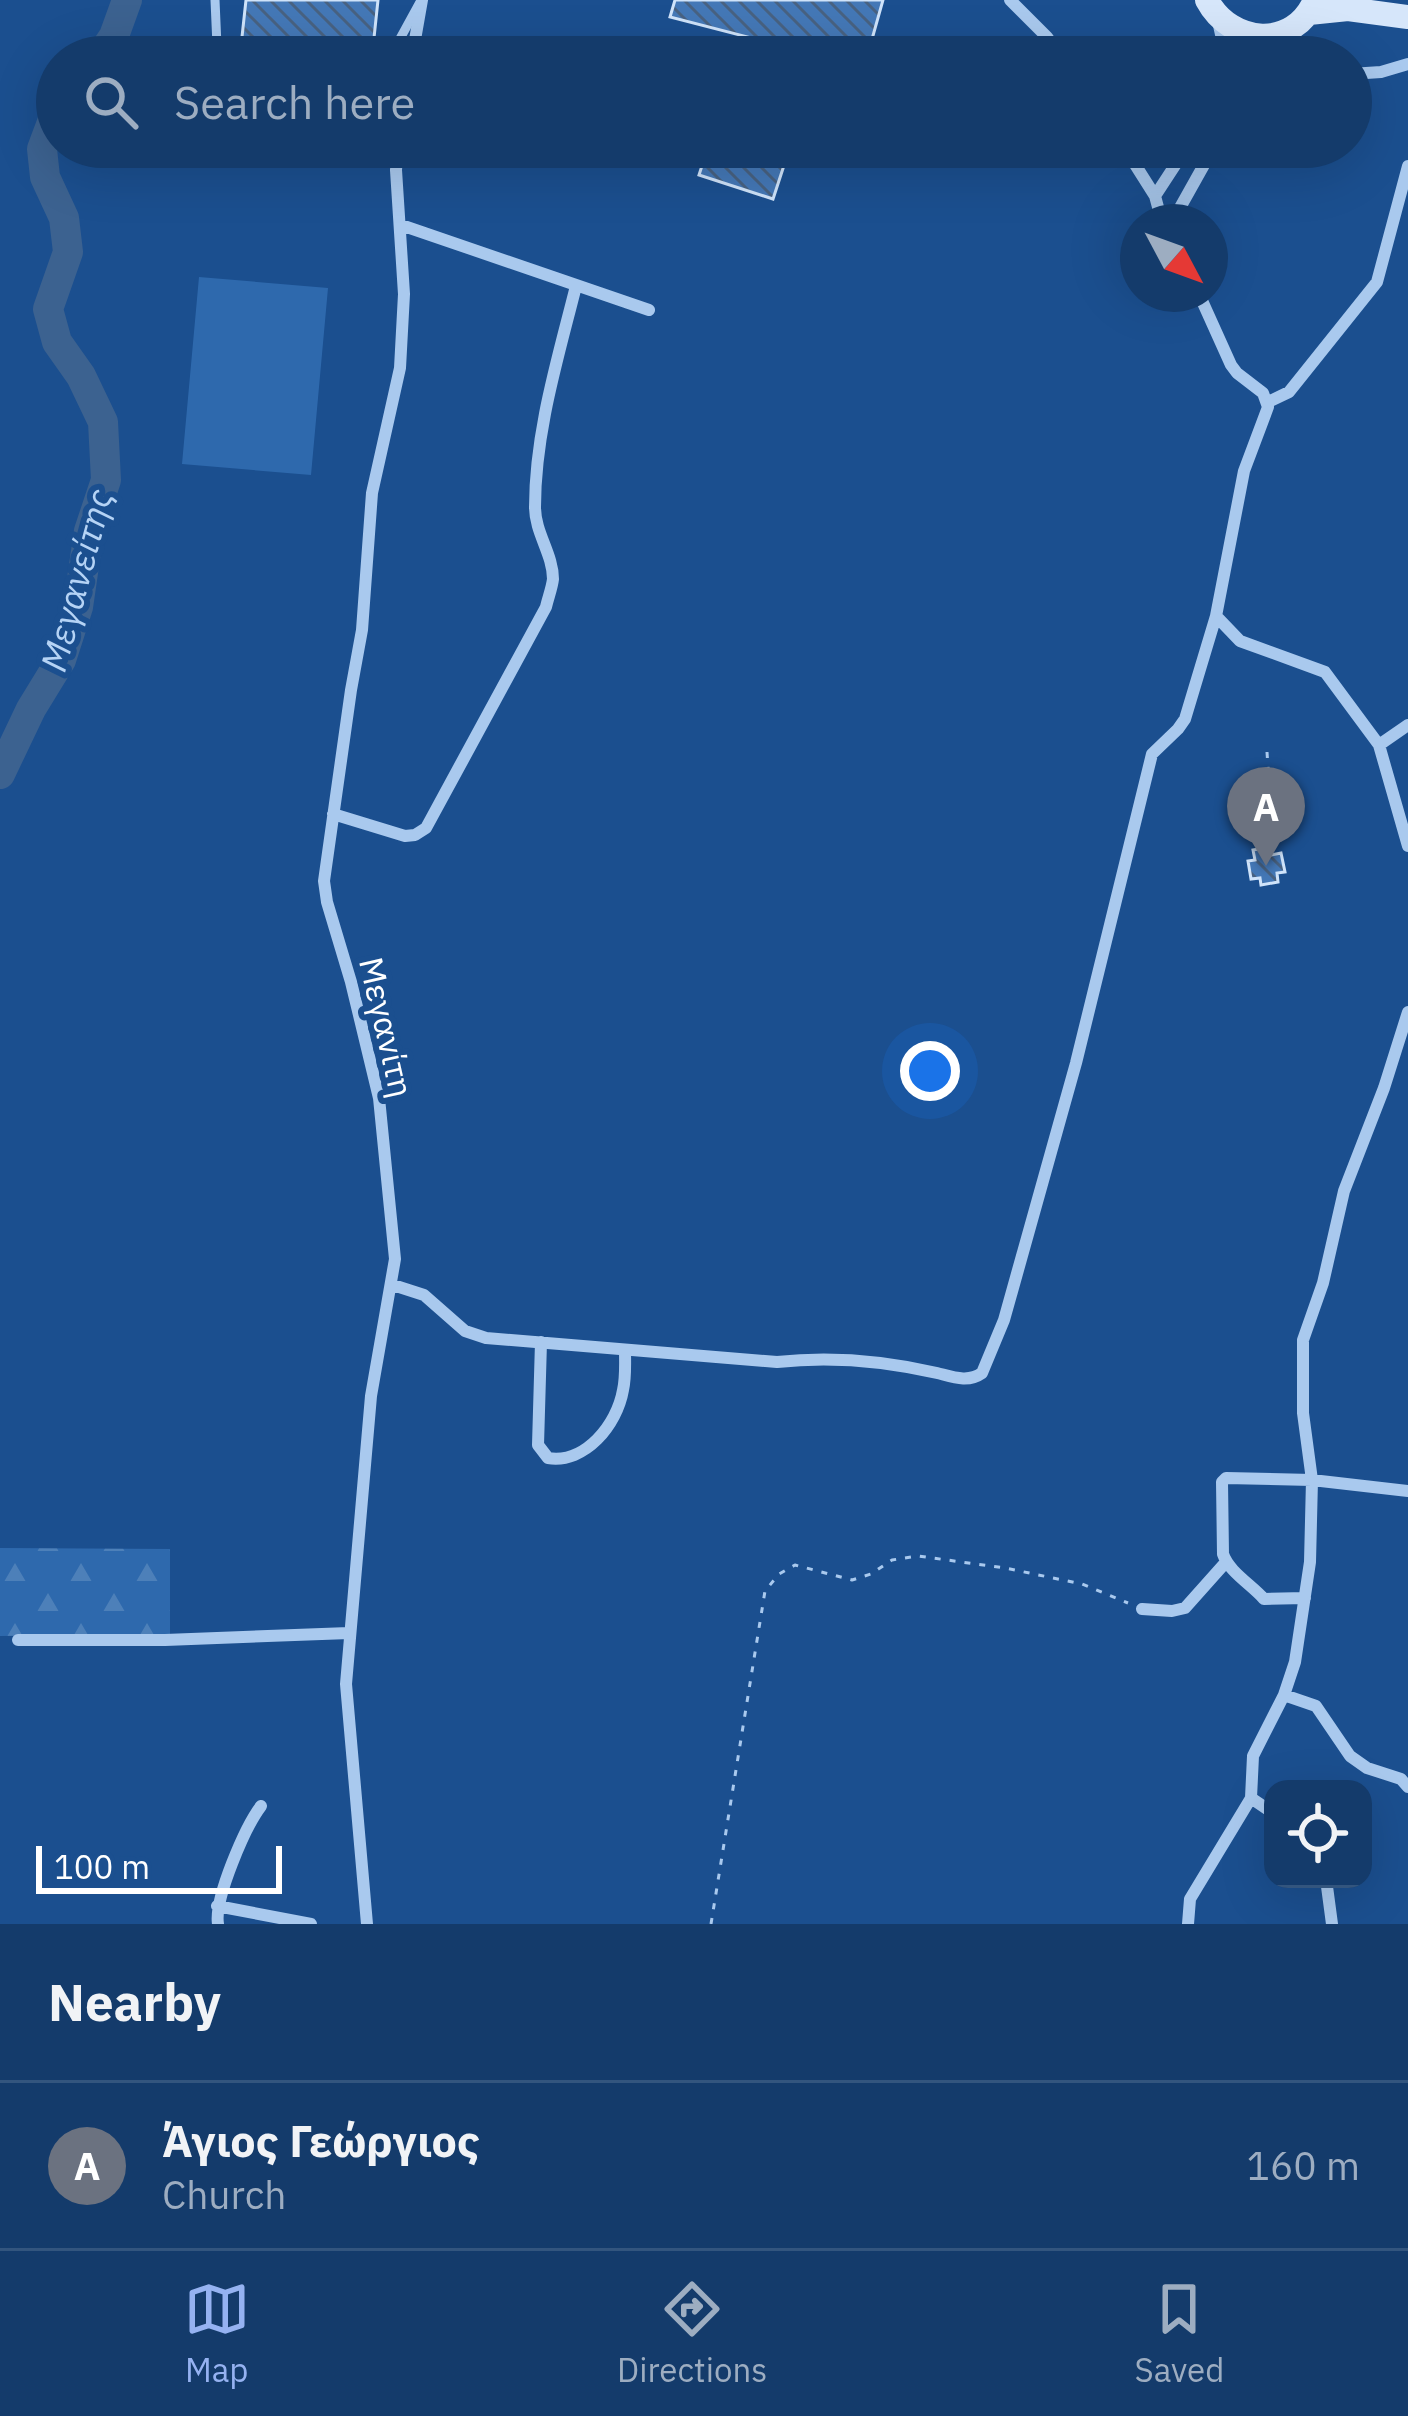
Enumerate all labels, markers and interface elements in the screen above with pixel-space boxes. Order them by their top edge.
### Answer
search box [36,36,1372,168]
icon: search [78,69,144,135]
text: Search here [174,73,415,131]
north arrow [1120,204,1228,312]
water label: Μεγανείτης [29,484,123,676]
pin: A [1227,767,1305,866]
street label: Μεγανίτη [350,953,424,1101]
your location [900,1041,960,1101]
map controls [1264,1780,1372,1888]
button: locate [1264,1780,1372,1888]
scale bar [36,1840,282,1893]
text: 100 m [54,1845,150,1888]
text: Nearby [48,1969,221,2035]
text: Άγιος Γεώργιος [162,2111,480,2169]
text: A [74,2140,100,2191]
text: 160 m [1247,2140,1360,2191]
text: Church [162,2169,286,2220]
tab: Map [184,2276,250,2391]
tab: Directions [617,2276,767,2391]
tab: Saved [1135,2276,1224,2391]

